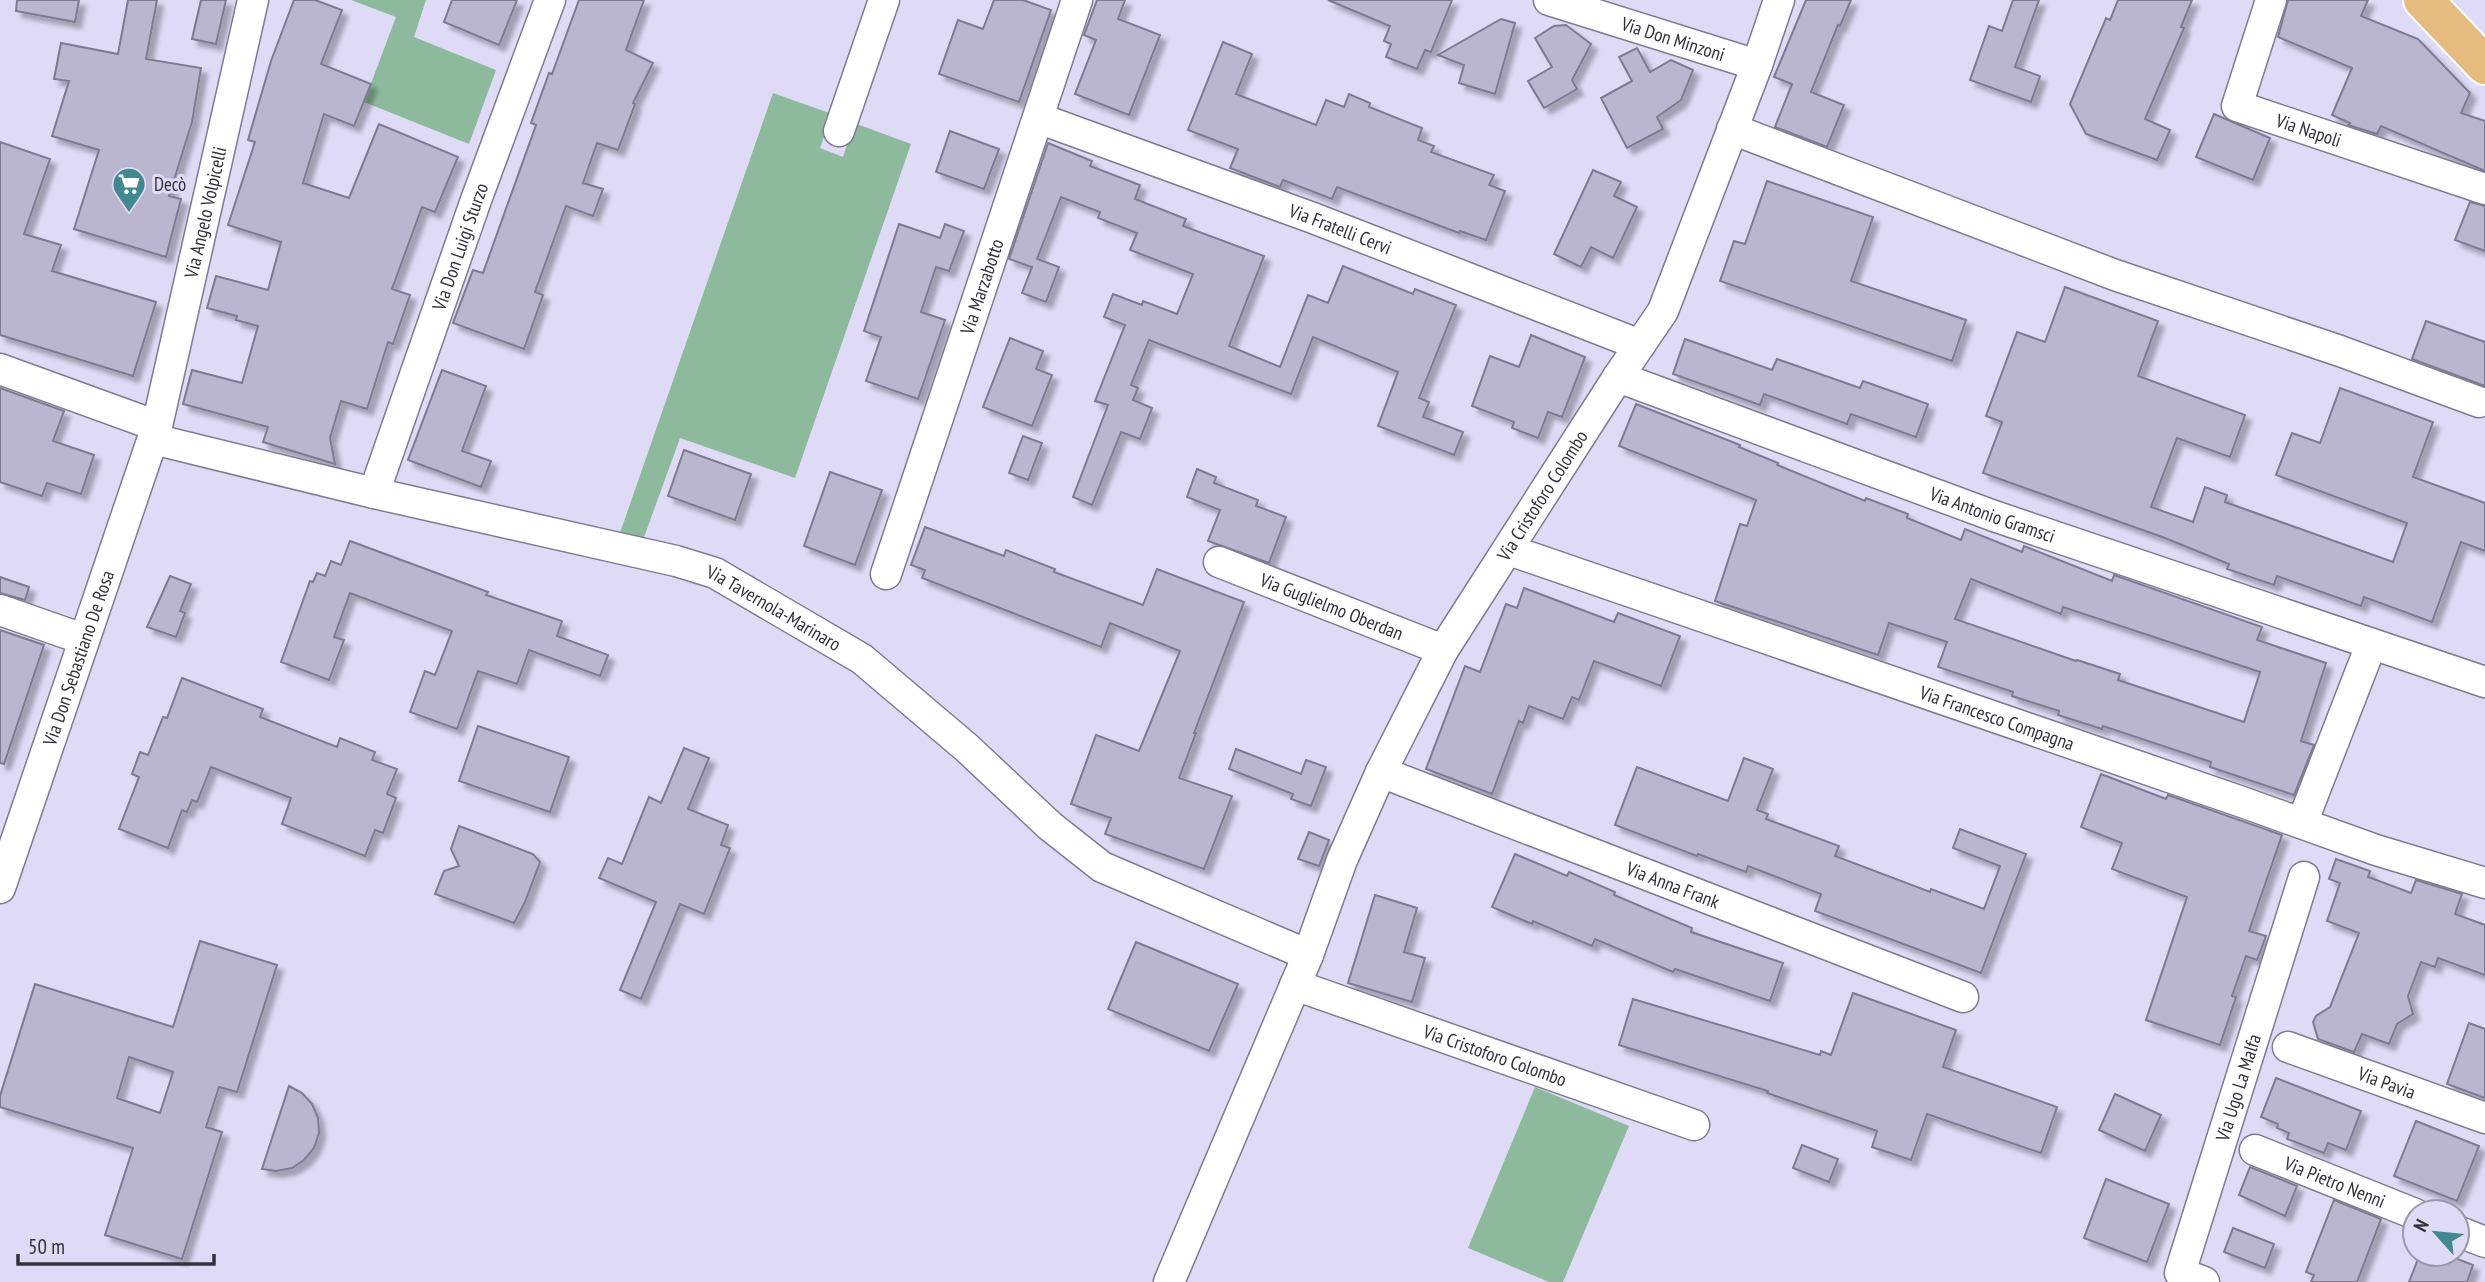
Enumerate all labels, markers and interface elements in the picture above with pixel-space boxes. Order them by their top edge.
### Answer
street label: Via Don Minzoni [1617,11,1728,66]
street label: Via Napoli [2272,108,2345,152]
street label: Via Angelo Volpicelli [179,144,232,281]
supermarket icon: Decò [110,165,148,214]
place label: Decò [154,172,186,196]
street label: Via Don Luigi Sturzo [426,180,493,314]
street label: Via Fratelli Cervi [1285,198,1395,259]
street label: Via Marzabotto [954,236,1009,338]
street label: Via Cristoforo Colombo [1491,426,1593,566]
street label: Via Antonio Gramsci [1926,481,2058,548]
street label: Via Tavernola-Marinaro [703,559,845,656]
street label: Via Don Sebastiano De Rosa [37,567,119,750]
street label: Via Guglielmo Oberdan [1256,567,1407,645]
street label: Via Francesco Compagna [1916,680,2077,755]
street label: Via Anna Frank [1622,856,1723,914]
street label: Via Cristoforo Colombo [1419,1019,1570,1091]
street label: Via Ugo La Malfa [2210,1031,2266,1145]
street label: Via Pavia [2354,1061,2419,1104]
street label: Via Pietro Nenni [2280,1151,2389,1213]
north arrow [2401,1198,2471,1268]
text: N [2408,1215,2434,1235]
scale bar [18,1222,214,1266]
text: 50 m [28,1233,65,1260]

